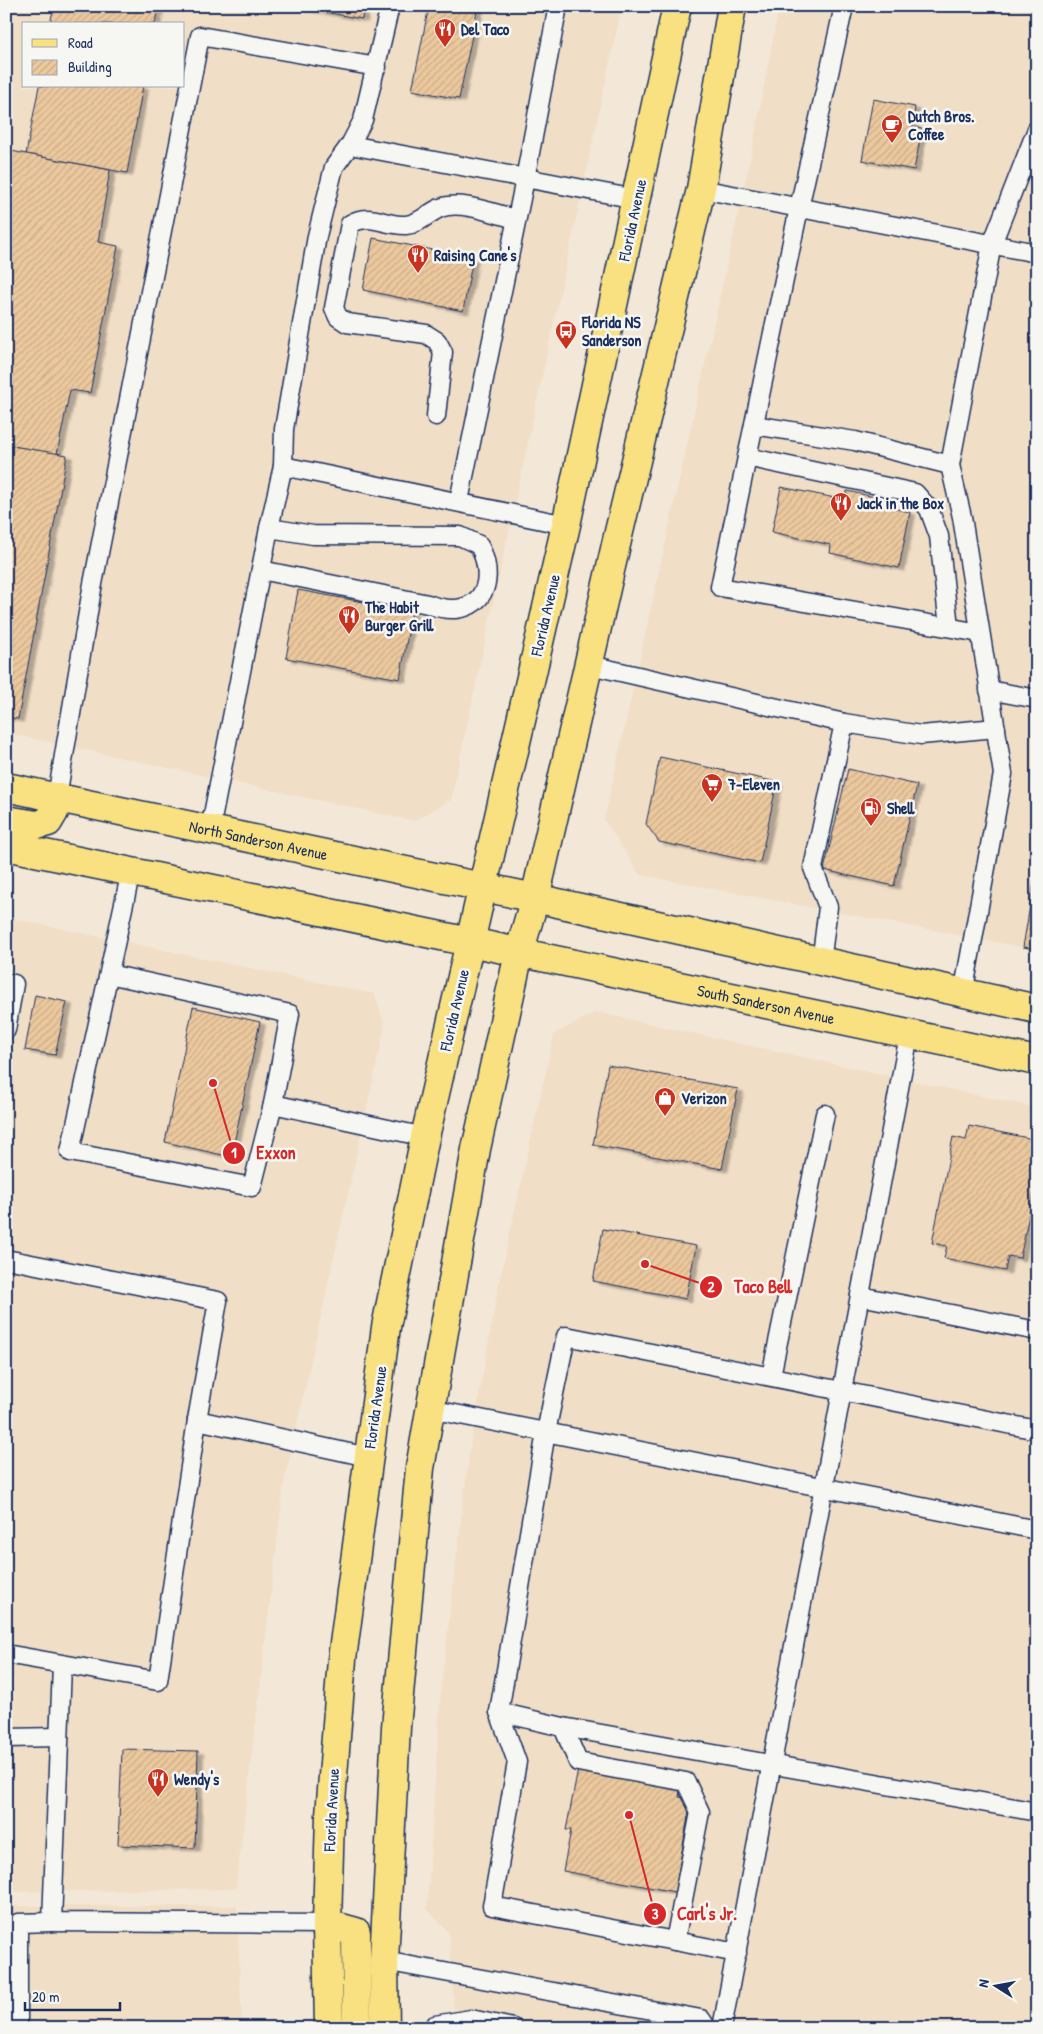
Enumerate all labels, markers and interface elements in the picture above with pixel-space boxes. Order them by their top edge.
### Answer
restaurant icon: Del Taco [433,17,457,48]
place label: Del Taco [461,18,510,40]
legend [22,22,185,88]
text: Road [68,32,93,53]
text: Building [68,56,112,77]
place label: Dutch Bros. Coffee [908,105,974,145]
cafe icon: Dutch Bros. Coffee [880,113,904,144]
street label: Florida Avenue [612,176,652,264]
restaurant icon: Raising Cane's [406,243,430,274]
place label: Raising Cane's [434,244,517,267]
place label: Florida NS Sanderson [581,311,641,351]
bus stop icon: Florida NS Sanderson [554,319,578,350]
restaurant icon: Jack in the Box [829,491,853,522]
place label: Jack in the Box [857,492,944,514]
street label: Florida Avenue [525,571,565,659]
place label: The Habit Burger Grill [364,596,434,637]
restaurant icon: The Habit Burger Grill [337,604,361,635]
supermarket icon: 7-Eleven [700,772,724,803]
place label: 7-Eleven [727,773,780,795]
fuel station icon: Shell [859,796,883,827]
place label: Shell [887,797,915,819]
street label: North Sanderson Avenue [187,815,330,865]
street label: Florida Avenue [434,966,474,1054]
street label: South Sanderson Avenue [695,979,837,1029]
shop icon: Verizon [653,1086,677,1117]
place label: Verizon [681,1087,727,1109]
callout: Exxon [222,1136,306,1169]
text: Exxon [256,1140,296,1165]
text: 1 [231,1142,237,1163]
callout: Taco Bell [699,1271,801,1304]
text: Taco Bell [733,1274,793,1299]
text: 2 [707,1276,715,1297]
street label: Florida Avenue [358,1364,392,1451]
restaurant icon: Wendy's [146,1767,170,1798]
street label: Florida Avenue [318,1767,344,1853]
place label: Wendy's [174,1768,220,1791]
callout: Carl's Jr. [642,1897,747,1930]
text: Carl's Jr. [677,1901,737,1926]
text: 3 [652,1903,659,1924]
north arrow [970,1962,1020,2012]
text: N [973,1977,993,1989]
scale bar [25,1979,120,2011]
text: 20 m [32,1986,59,2007]

